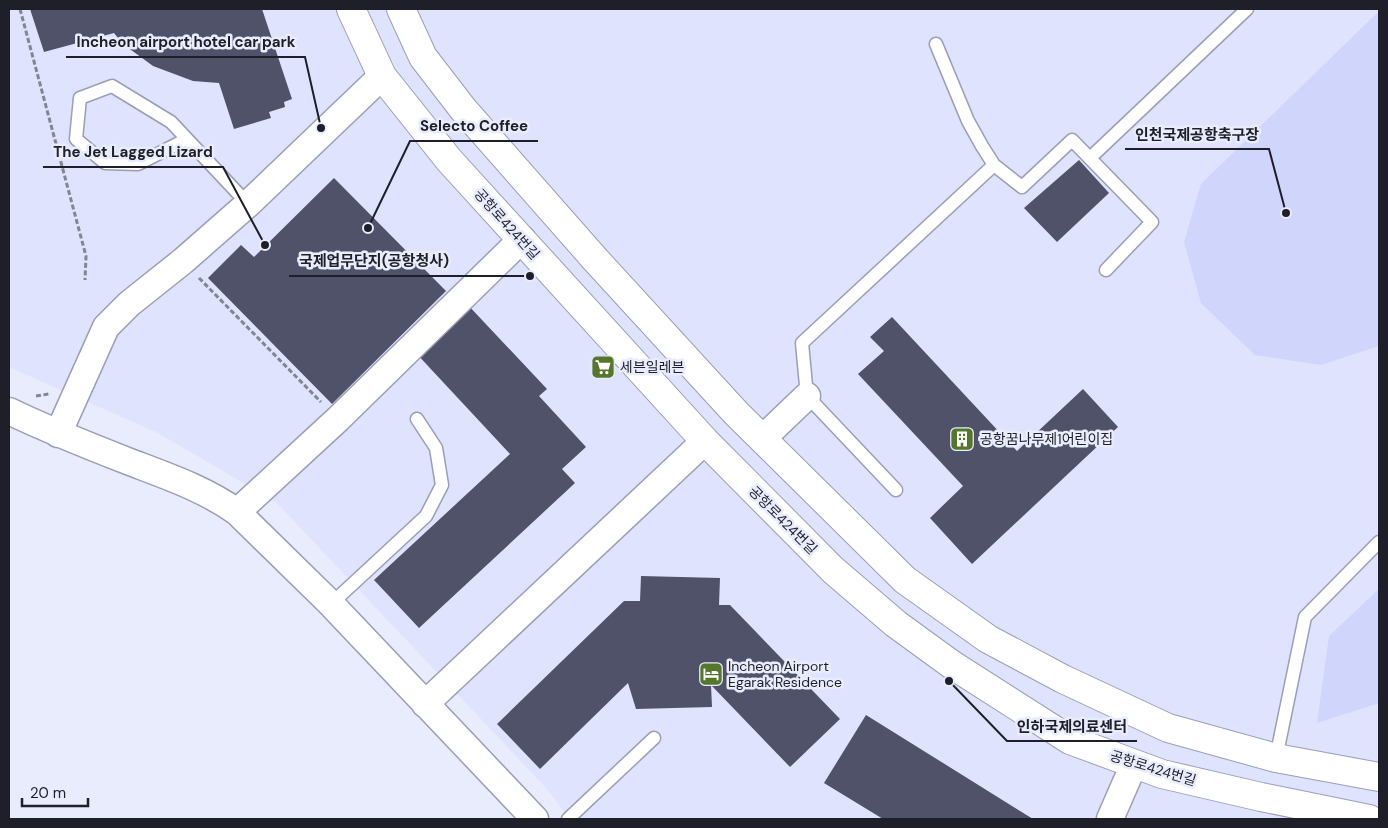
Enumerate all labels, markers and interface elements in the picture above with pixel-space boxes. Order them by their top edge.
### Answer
callout: Incheon airport hotel car park [66,27,305,57]
text: Incheon airport hotel car park [77,32,296,52]
callout: Selecto Coffee [410,111,538,141]
text: Selecto Coffee [420,116,528,136]
callout: 인천국제공항축구장 [1125,119,1269,149]
text: 인천국제공항축구장 [1135,125,1259,145]
callout: The Jet Lagged Lizard [43,137,223,167]
text: The Jet Lagged Lizard [53,142,213,162]
street label: 공항로424번길 [470,185,544,263]
callout: 국제업무단지(공항청사) [289,246,459,276]
text: 국제업무단지(공항청사) [299,251,449,271]
supermarket icon: 세븐일레븐 [590,354,616,380]
place label: 세븐일레븐 [620,358,685,376]
building icon: 공항꿈나무제1어린이집 [949,426,975,452]
place label: 공항꿈나무제1어린이집 [980,430,1113,448]
street label: 공항로424번길 [745,482,821,558]
place label: Incheon Airport Egarak Residence [728,657,842,691]
hotel icon: Incheon Airport Egarak Residence [698,661,724,687]
callout: 인하국제의료센터 [1007,711,1137,741]
text: 인하국제의료센터 [1017,717,1127,737]
street label: 공항로424번길 [1108,746,1198,790]
scale bar [22,776,89,808]
text: 20 m [30,783,66,803]

